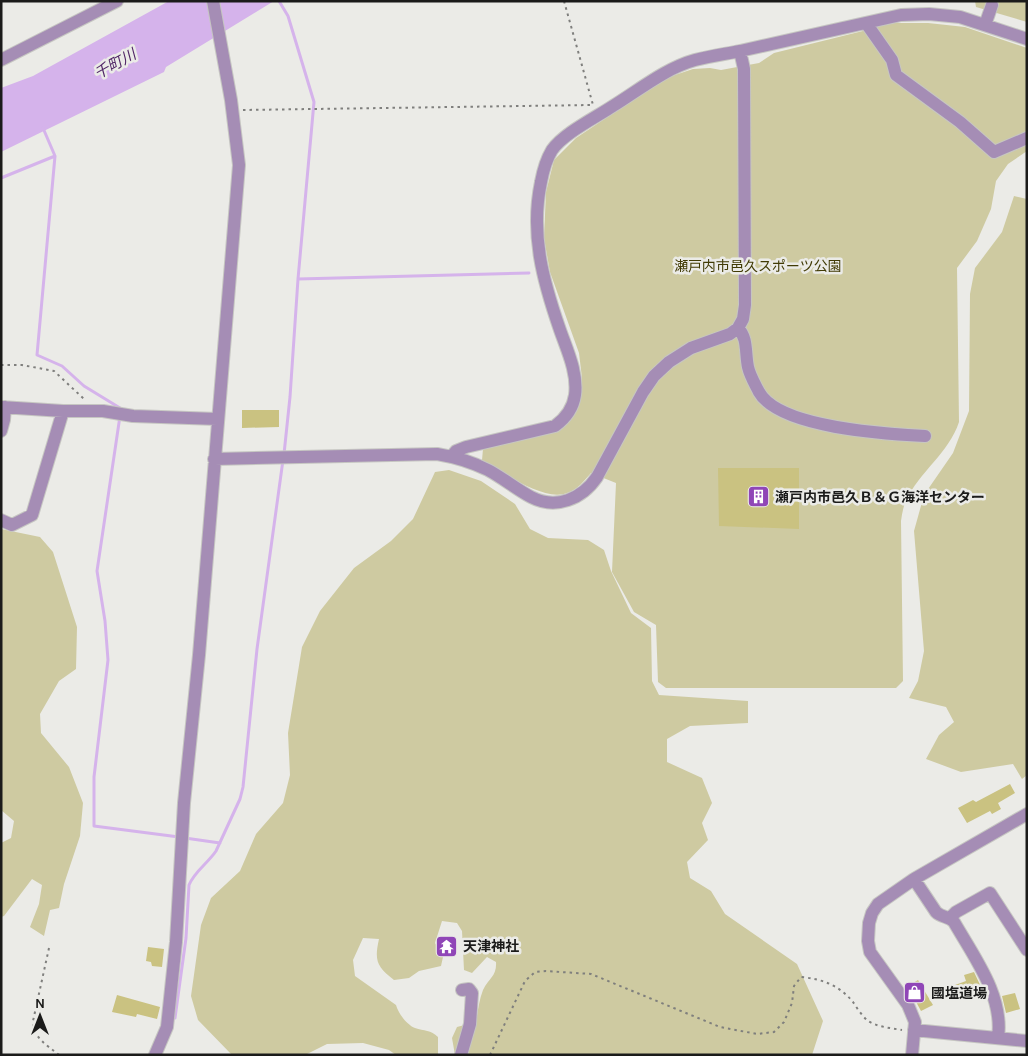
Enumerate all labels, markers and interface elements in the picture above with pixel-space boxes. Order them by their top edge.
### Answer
water label: 千町川 [91,44,141,83]
park label: 瀬戸内市邑久スポーツ公園 [674,258,842,275]
building icon: 瀬戸内市邑久Ｂ＆Ｇ海洋センター [747,485,771,509]
place label: 瀬戸内市邑久Ｂ＆Ｇ海洋センター [775,489,985,506]
temple icon: 天津神社 [435,934,459,958]
place label: 天津神社 [463,938,519,955]
shop icon: 國塩道場 [903,981,927,1005]
place label: 國塩道場 [931,985,987,1002]
north arrow [15,991,65,1041]
text: N [35,995,45,1012]

